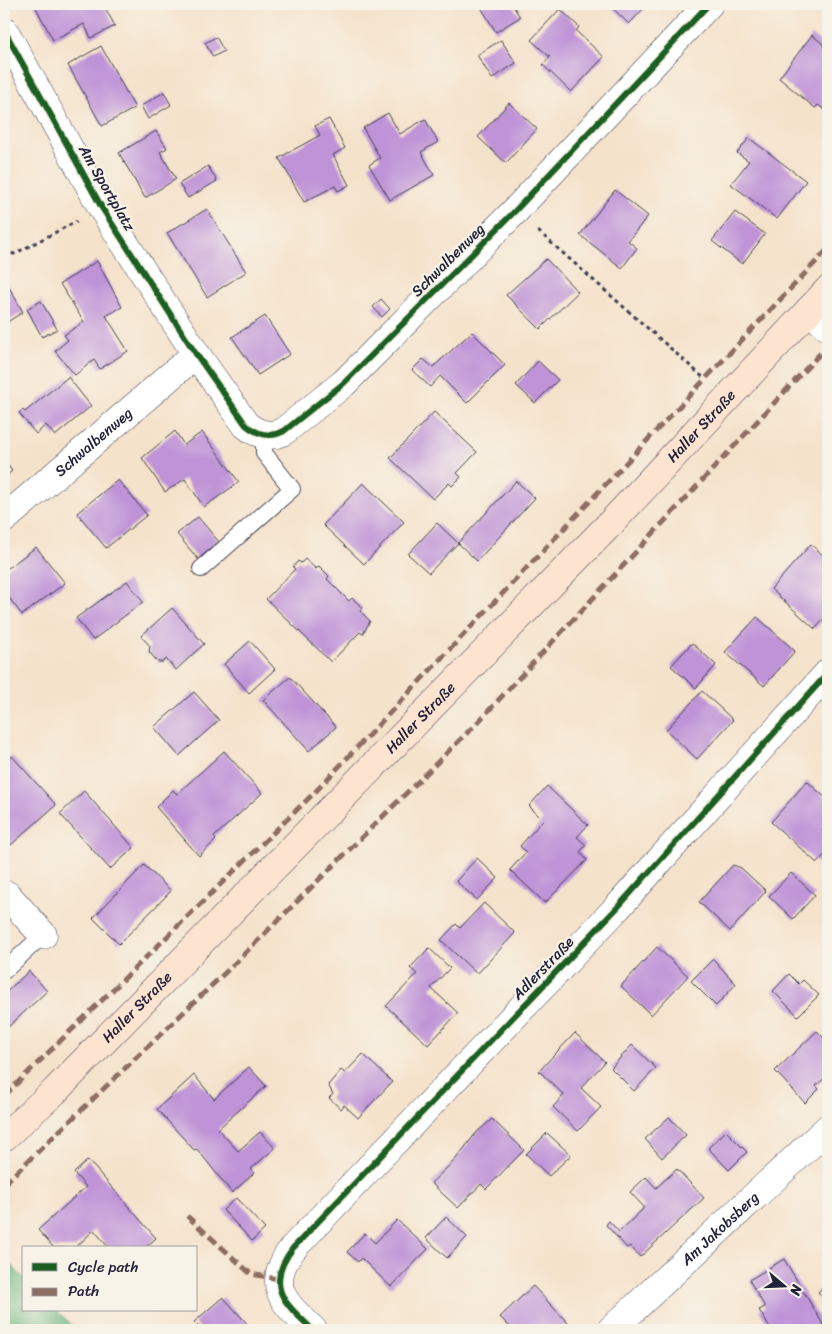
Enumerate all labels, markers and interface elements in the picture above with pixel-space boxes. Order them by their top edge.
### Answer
street label: Am Sportplatz [71,139,143,237]
street label: Schwalbenweg [405,217,491,303]
street label: Haller Straße [660,383,742,469]
street label: Schwalbenweg [49,401,139,483]
street label: Haller Straße [379,675,462,760]
street label: Adlerstraße [505,930,580,1007]
street label: Haller Straße [95,965,179,1049]
street label: Am Jakobsberg [674,1185,766,1273]
legend [22,1246,198,1312]
text: Cycle path [68,1254,139,1280]
north arrow [760,1262,810,1312]
text: Path [68,1278,99,1304]
text: N [782,1280,810,1299]

